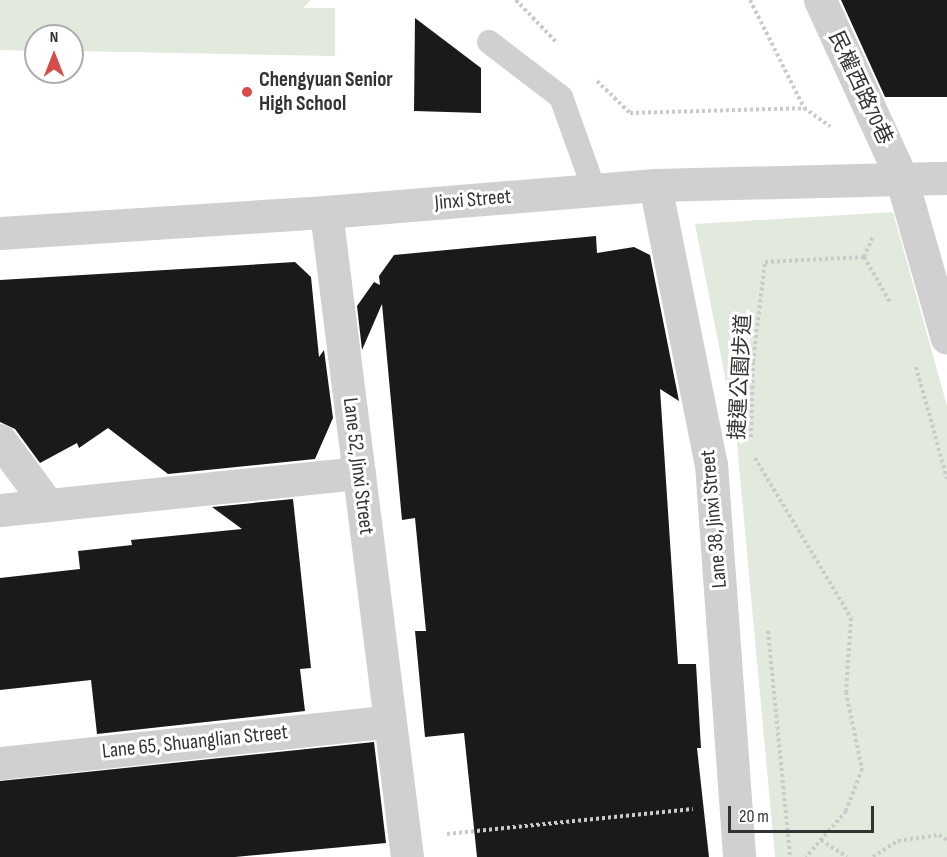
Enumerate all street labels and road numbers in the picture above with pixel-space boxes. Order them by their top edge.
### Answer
street label: 民權西路70巷 [823,27,897,149]
street label: Jinxi Street [434,184,512,216]
street label: 捷運公園步道 [725,313,757,441]
street label: Lane 52, Jinxi Street [337,396,379,536]
street label: Lane 38, Jinxi Street [695,449,733,589]
street label: Lane 65, Shuanglian Street [101,720,289,764]

